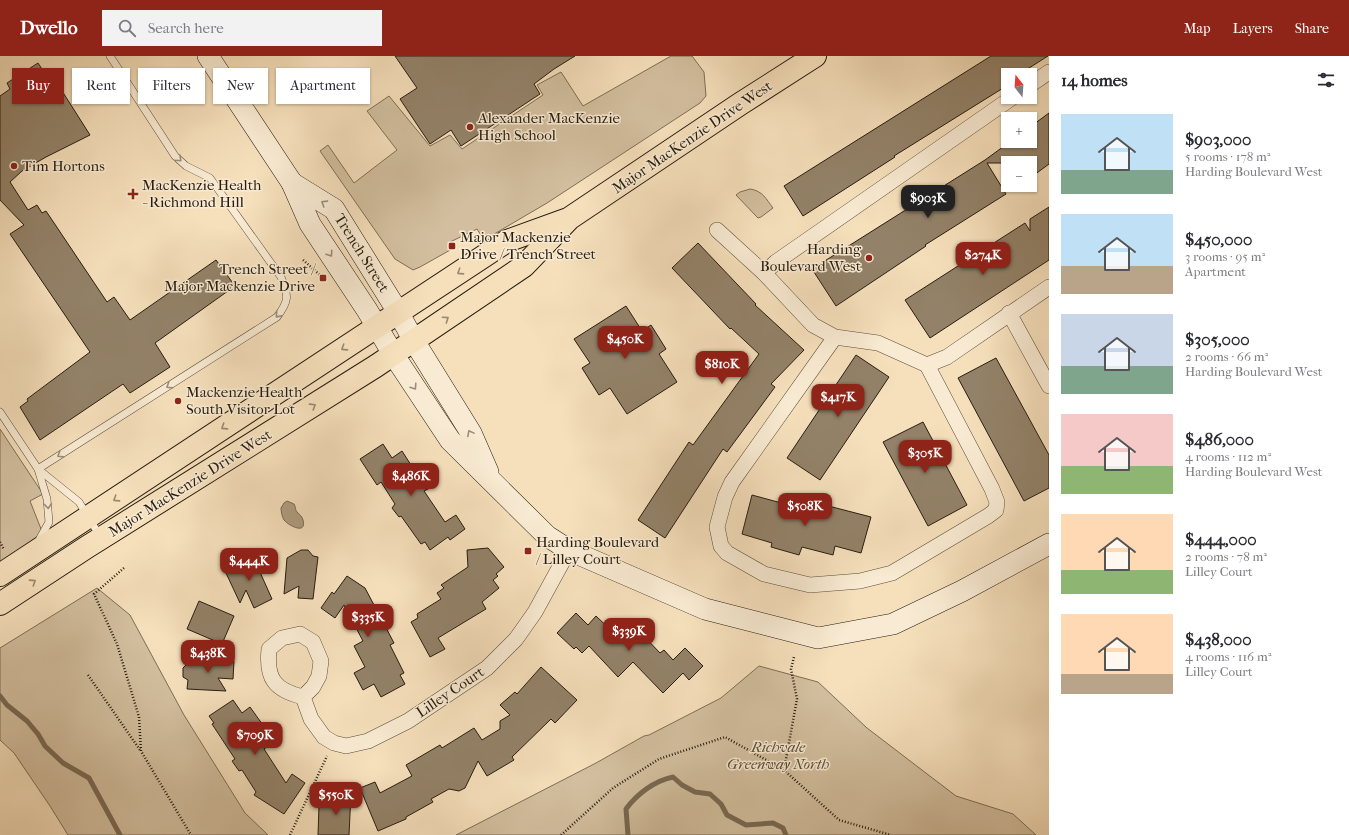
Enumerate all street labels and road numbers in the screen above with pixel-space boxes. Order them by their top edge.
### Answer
street label: Major MacKenzie Drive West [609,76,776,197]
street label: Trench Street [331,210,394,296]
street label: Major MacKenzie Drive West [105,425,275,541]
street label: Lilley Court [413,662,488,721]

